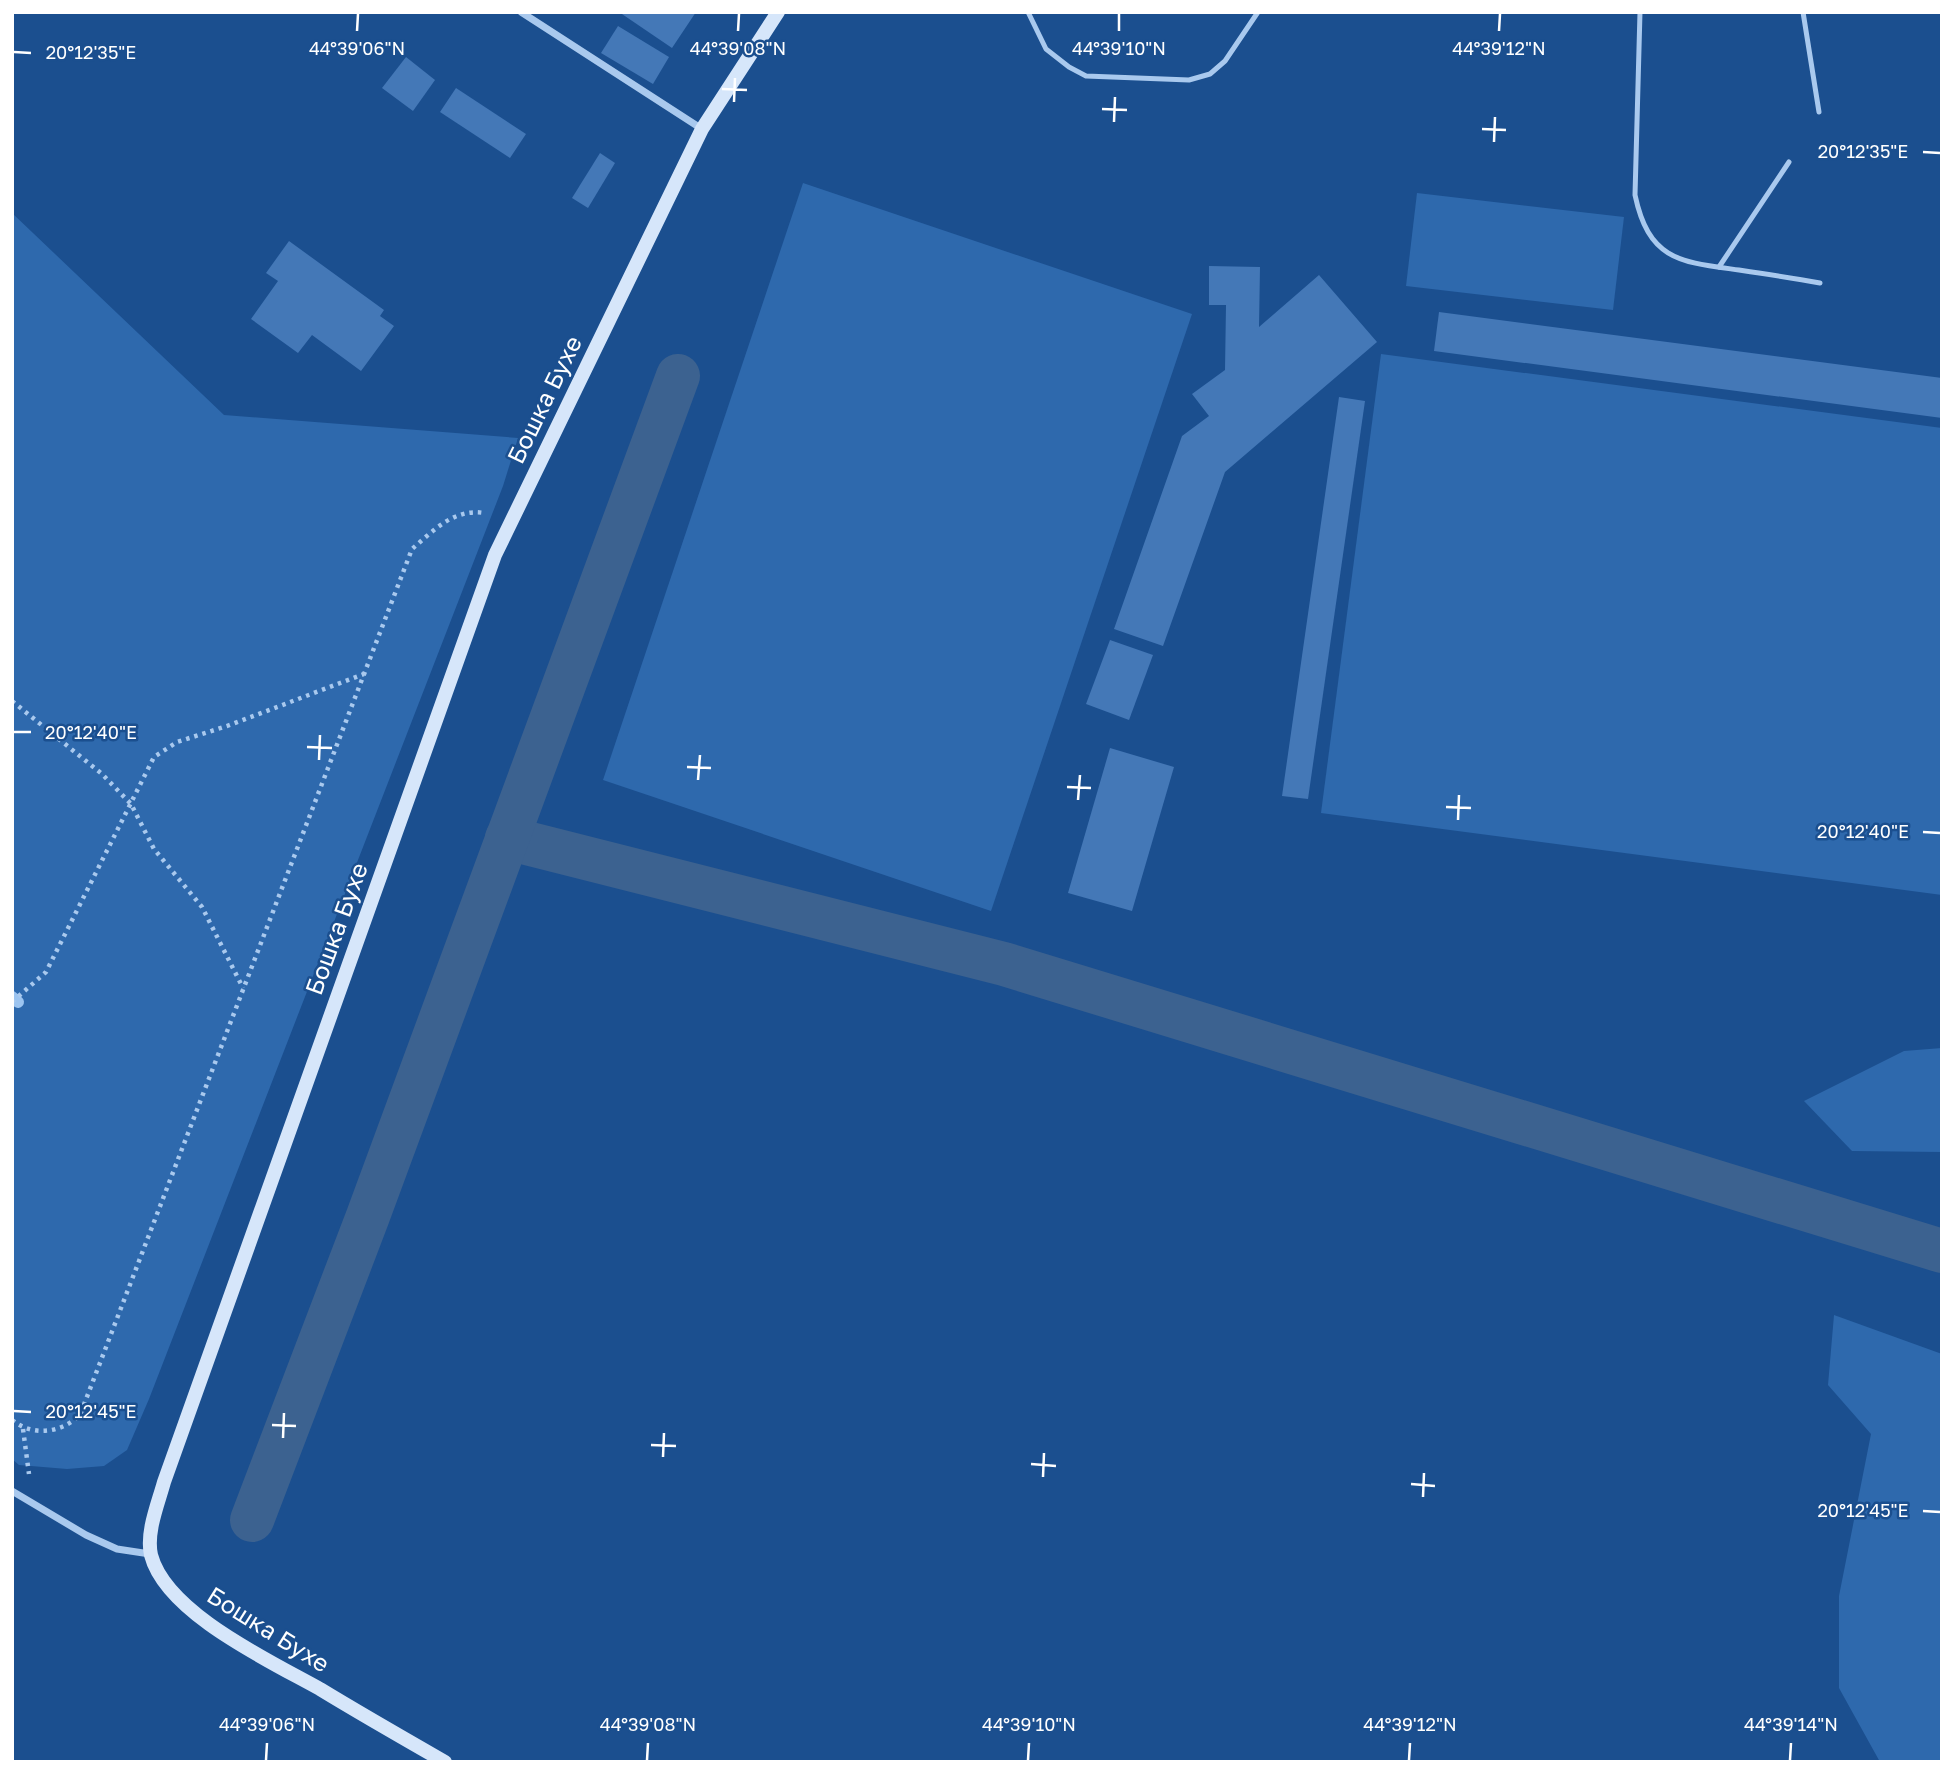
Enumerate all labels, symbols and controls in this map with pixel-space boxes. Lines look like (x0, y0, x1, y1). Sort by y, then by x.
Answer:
text: 44°39'06"N (309, 37, 405, 59)
text: 44°39'08"N (690, 37, 786, 59)
text: 44°39'10"N (1072, 37, 1166, 59)
text: 44°39'12"N (1452, 37, 1546, 59)
text: 20°12'35"E (46, 41, 136, 63)
text: 20°12'35"E (1818, 140, 1908, 162)
street label: Бошка Бухе (500, 331, 587, 468)
text: 20°12'40"E (45, 721, 137, 743)
text: 20°12'40"E (1817, 820, 1909, 842)
street label: Бошка Бухе (298, 858, 373, 999)
text: 20°12'45"E (45, 1400, 137, 1422)
text: 20°12'45"E (1817, 1499, 1909, 1521)
street label: Бошка Бухе (202, 1580, 335, 1678)
text: 44°39'06"N (219, 1713, 315, 1735)
text: 44°39'08"N (600, 1713, 696, 1735)
text: 44°39'10"N (982, 1713, 1076, 1735)
text: 44°39'12"N (1363, 1713, 1457, 1735)
text: 44°39'14"N (1744, 1713, 1838, 1735)

